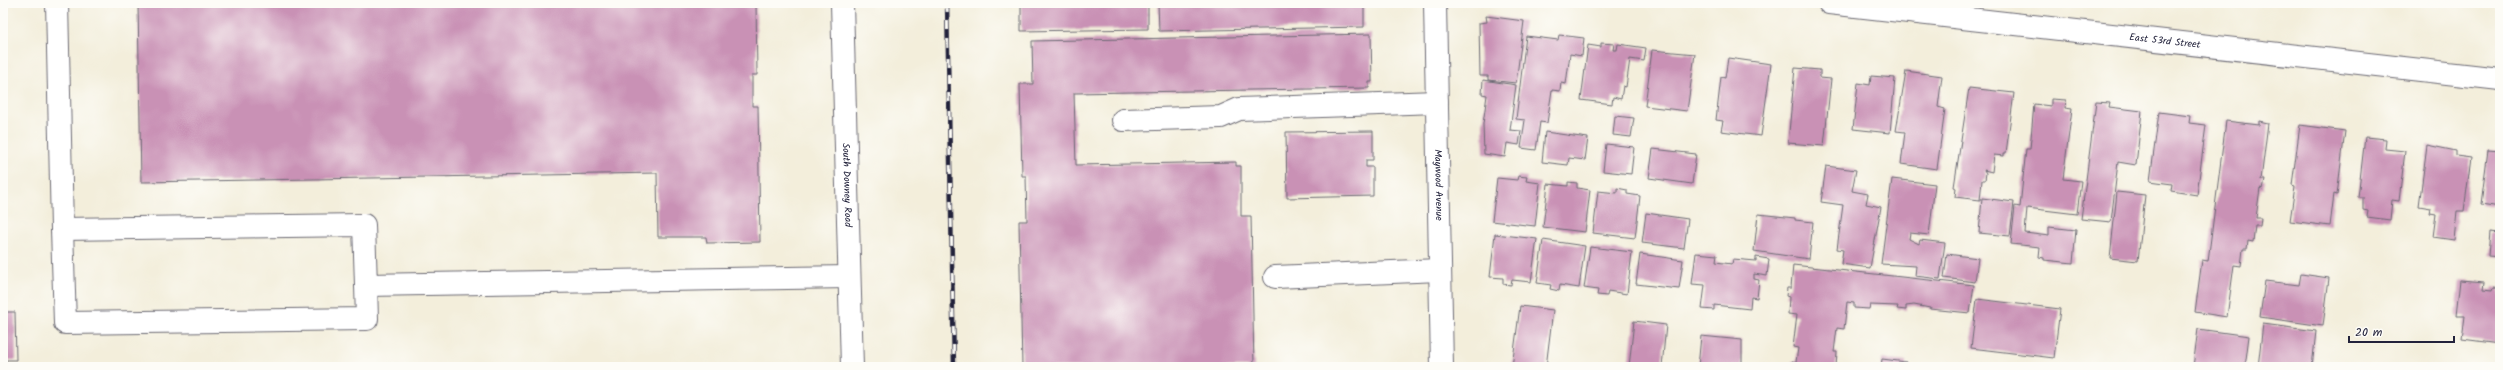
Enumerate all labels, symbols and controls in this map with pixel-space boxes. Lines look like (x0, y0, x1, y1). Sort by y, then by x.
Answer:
street label: East 53rd Street (2128, 29, 2201, 53)
street label: South Downey Road (838, 143, 856, 228)
street label: Maywood Avenue (1430, 149, 1447, 221)
scale bar (2349, 318, 2454, 344)
text: 20 m (2355, 323, 2383, 342)

